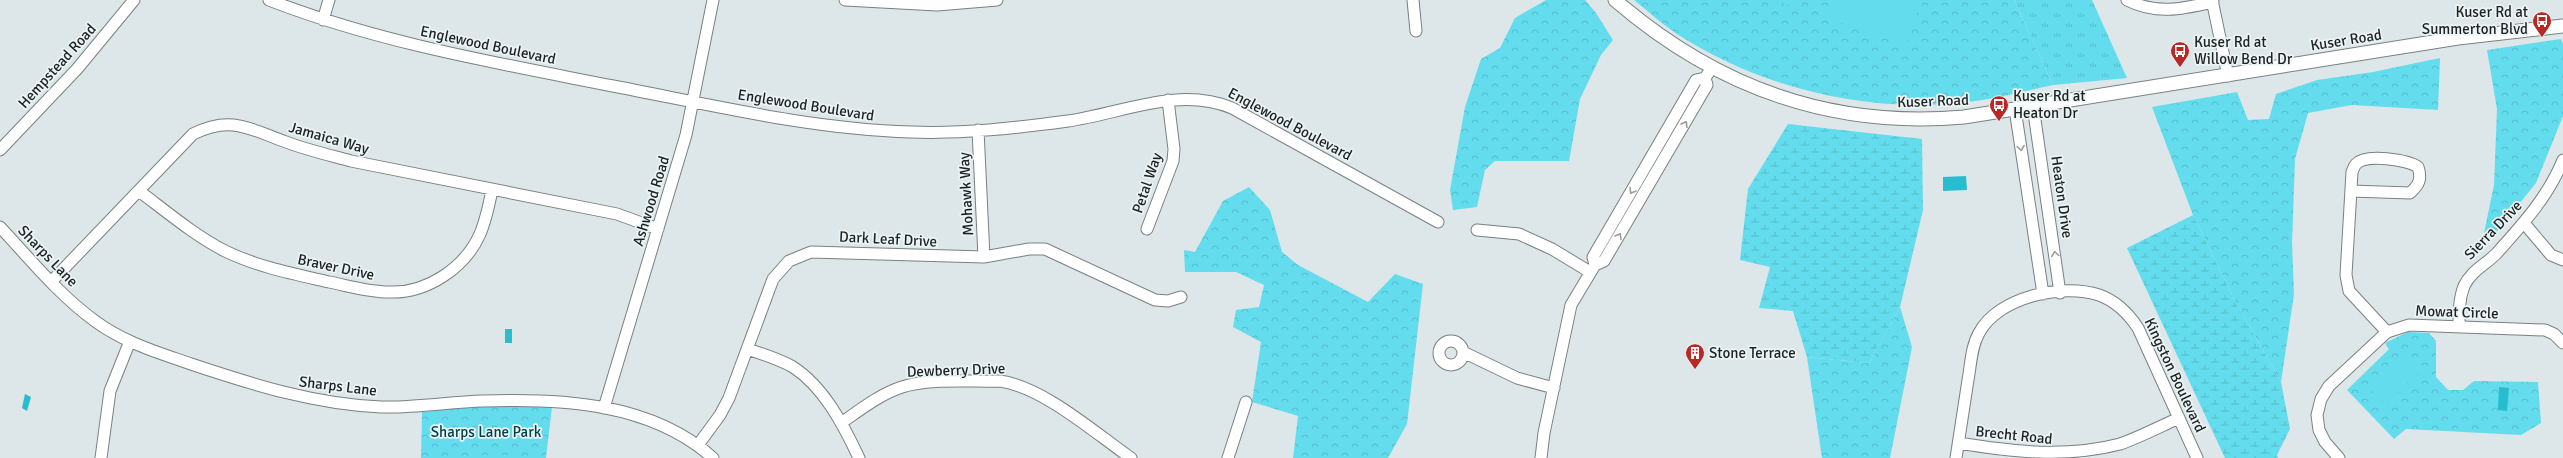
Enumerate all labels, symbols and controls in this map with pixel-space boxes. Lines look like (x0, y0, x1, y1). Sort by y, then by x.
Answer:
place label: Kuser Rd at Summerton Blvd (2422, 3, 2528, 38)
bus stop icon: Kuser Rd at Summerton Blvd (2531, 10, 2553, 38)
street label: Hempstead Road (14, 20, 100, 112)
street label: Englewood Boulevard (419, 22, 557, 68)
street label: Kuser Road (2309, 25, 2383, 55)
place label: Kuser Rd at Willow Bend Dr (2194, 33, 2293, 68)
bus stop icon: Kuser Rd at Willow Bend Dr (2169, 40, 2191, 68)
street label: Englewood Boulevard (1225, 84, 1355, 164)
street label: Englewood Boulevard (736, 85, 876, 125)
place label: Kuser Rd at Heaton Dr (2013, 87, 2086, 122)
street label: Kuser Road (1897, 91, 1969, 111)
bus stop icon: Kuser Rd at Heaton Dr (1988, 94, 2010, 122)
street label: Jamaica Way (287, 118, 371, 158)
one-way arrow (1680, 121, 1687, 128)
one-way arrow (2016, 145, 2025, 151)
street label: Petal Way (1128, 150, 1166, 216)
street label: Mohawk Way (955, 152, 977, 236)
street label: Ashwood Road (629, 154, 673, 248)
street label: Heaton Drive (2047, 155, 2077, 239)
one-way arrow (1629, 187, 1636, 194)
street label: Sierra Drive (2460, 197, 2526, 263)
street label: Sharps Lane (14, 222, 82, 290)
street label: Dark Leaf Drive (839, 227, 937, 251)
one-way arrow (1614, 233, 1622, 240)
street label: Braver Drive (296, 250, 376, 284)
one-way arrow (2051, 251, 2060, 257)
street label: Mowat Circle (2415, 302, 2499, 322)
street label: Kingston Boulevard (2141, 315, 2209, 435)
building icon: Stone Terrace (1684, 342, 1706, 370)
place label: Stone Terrace (1709, 344, 1796, 362)
street label: Dewberry Drive (906, 359, 1006, 381)
street label: Sharps Lane (298, 372, 378, 400)
street label: Brecht Road (1975, 422, 2054, 448)
park label: Sharps Lane Park (431, 423, 542, 441)

